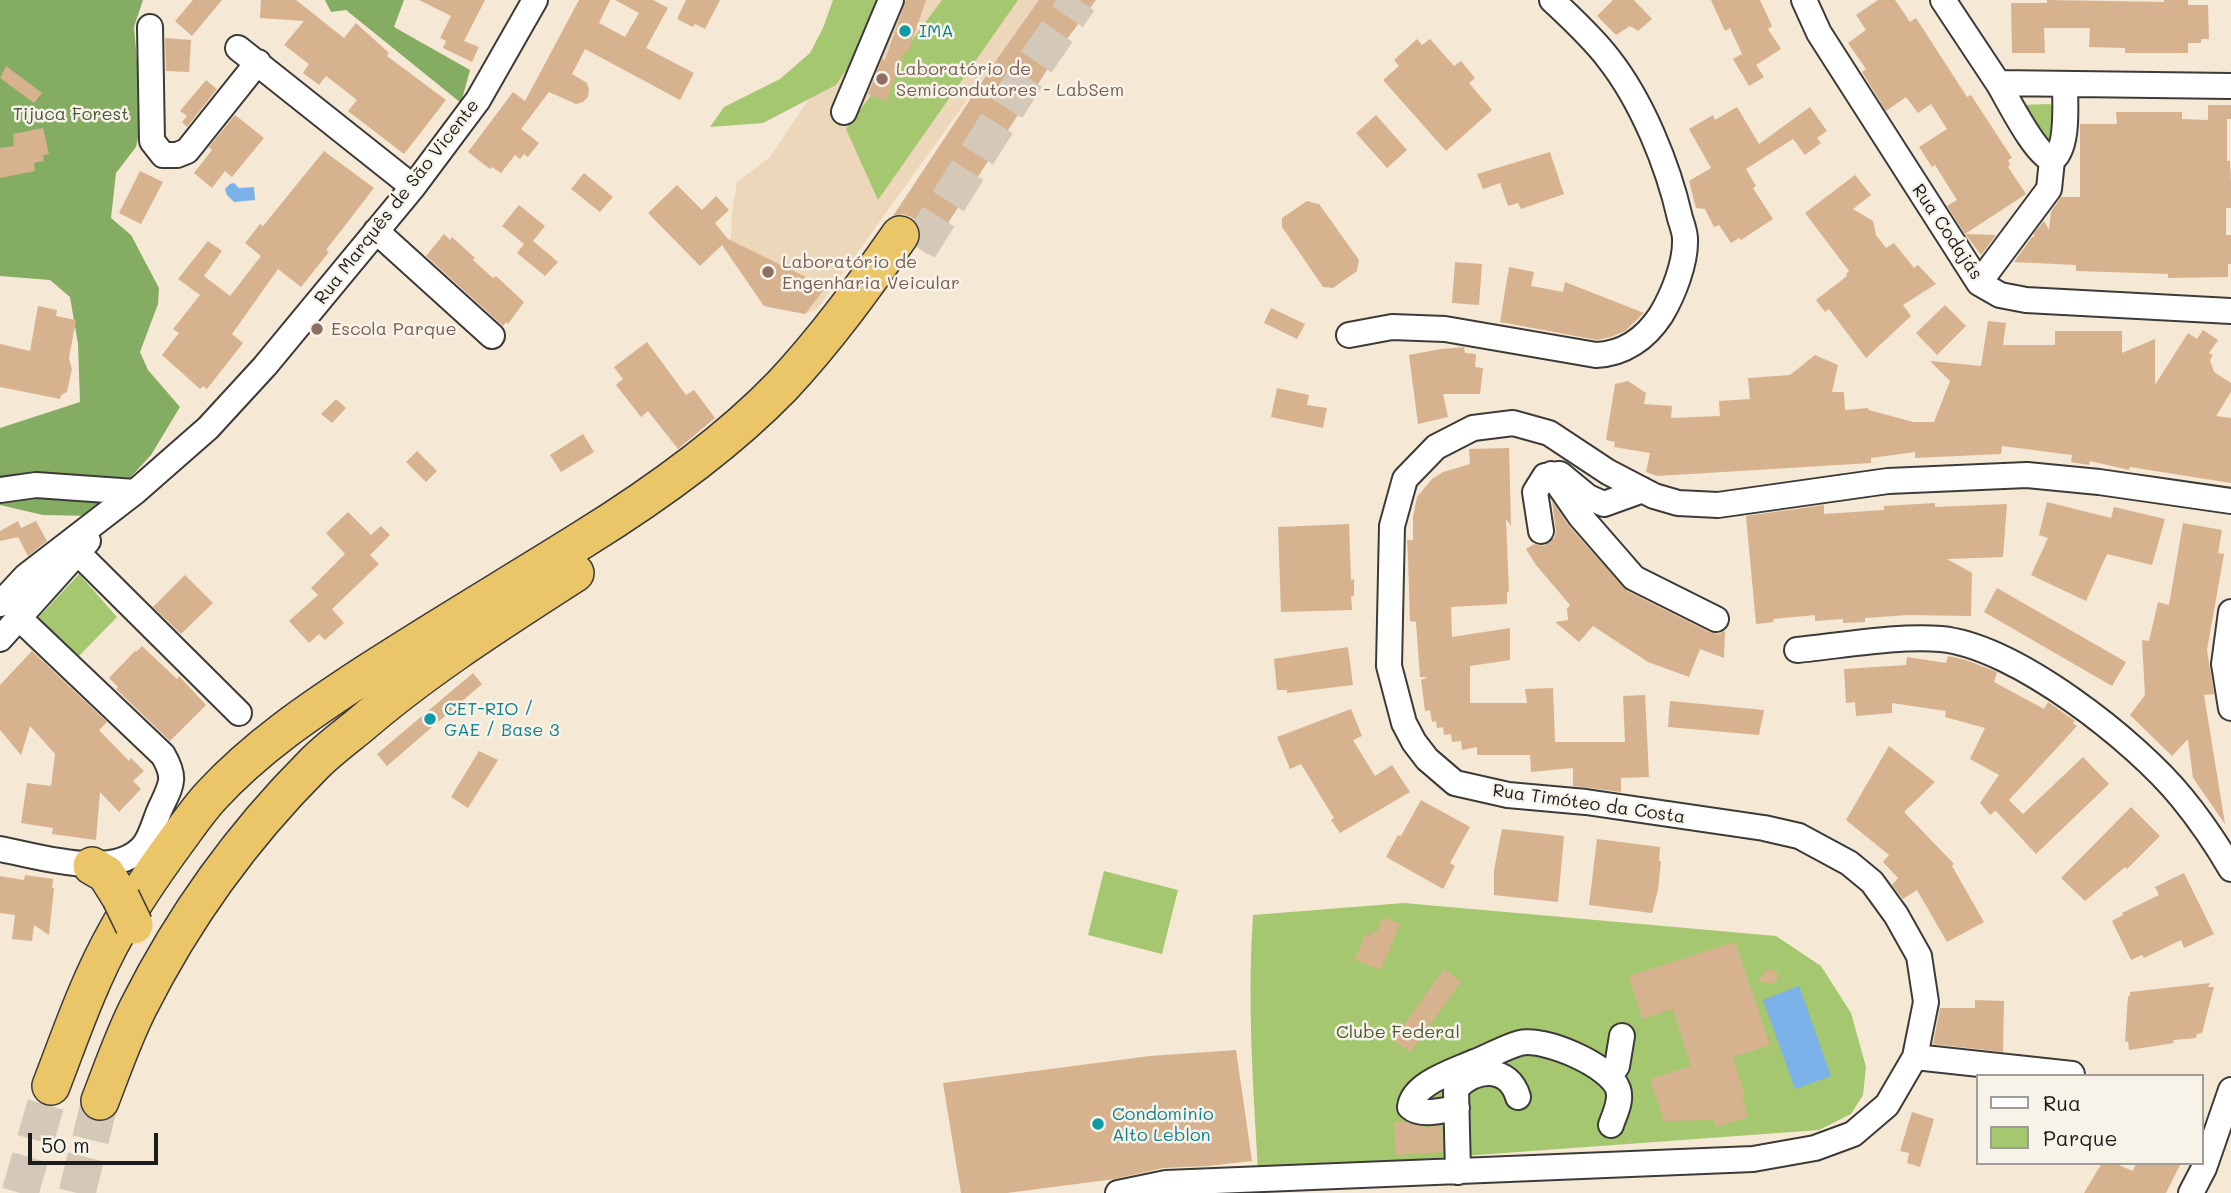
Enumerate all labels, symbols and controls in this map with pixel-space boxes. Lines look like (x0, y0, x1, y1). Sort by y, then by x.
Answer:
place label: IMA (919, 20, 954, 42)
marker: IMA (897, 23, 913, 39)
place label: Laboratório de Semicondutores - LabSem (896, 58, 1124, 100)
marker: Laboratório de Semicondutores - LabSem (874, 71, 890, 87)
street label: Rua Marquês de São Vicente (310, 95, 484, 309)
park label: Tijuca Forest (13, 103, 129, 125)
street label: Rua Codajás (1907, 180, 1987, 284)
place label: Laboratório de Engenharia Veicular (782, 251, 960, 294)
marker: Laboratório de Engenharia Veicular (760, 264, 776, 280)
place label: Escola Parque (331, 318, 457, 340)
marker: Escola Parque (309, 321, 325, 337)
place label: CET-RIO / GAE / Base 3 (444, 698, 560, 740)
marker: CET-RIO / GAE / Base 3 (422, 711, 438, 727)
street label: Rua Timóteo da Costa (1491, 780, 1687, 828)
park label: Clube Federal (1336, 1021, 1460, 1043)
legend (1976, 1074, 2203, 1165)
text: Rua (2043, 1089, 2081, 1116)
place label: Condominio Alto Leblon (1112, 1103, 1214, 1146)
marker: Condominio Alto Leblon (1090, 1116, 1106, 1132)
scale bar (32, 1120, 161, 1164)
text: Parque (2043, 1124, 2117, 1151)
text: 50 m (41, 1131, 90, 1158)

